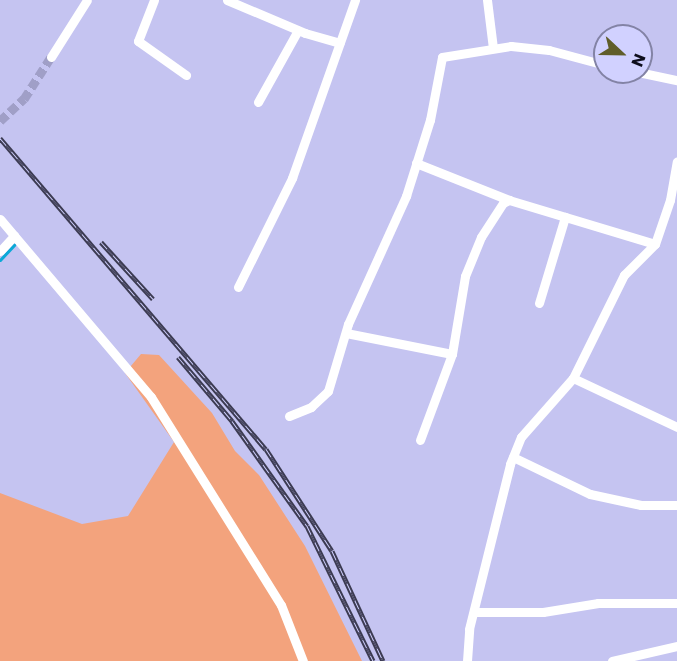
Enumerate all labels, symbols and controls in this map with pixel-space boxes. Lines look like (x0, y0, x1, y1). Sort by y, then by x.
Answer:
north arrow (593, 24, 653, 84)
text: N (625, 50, 651, 70)

